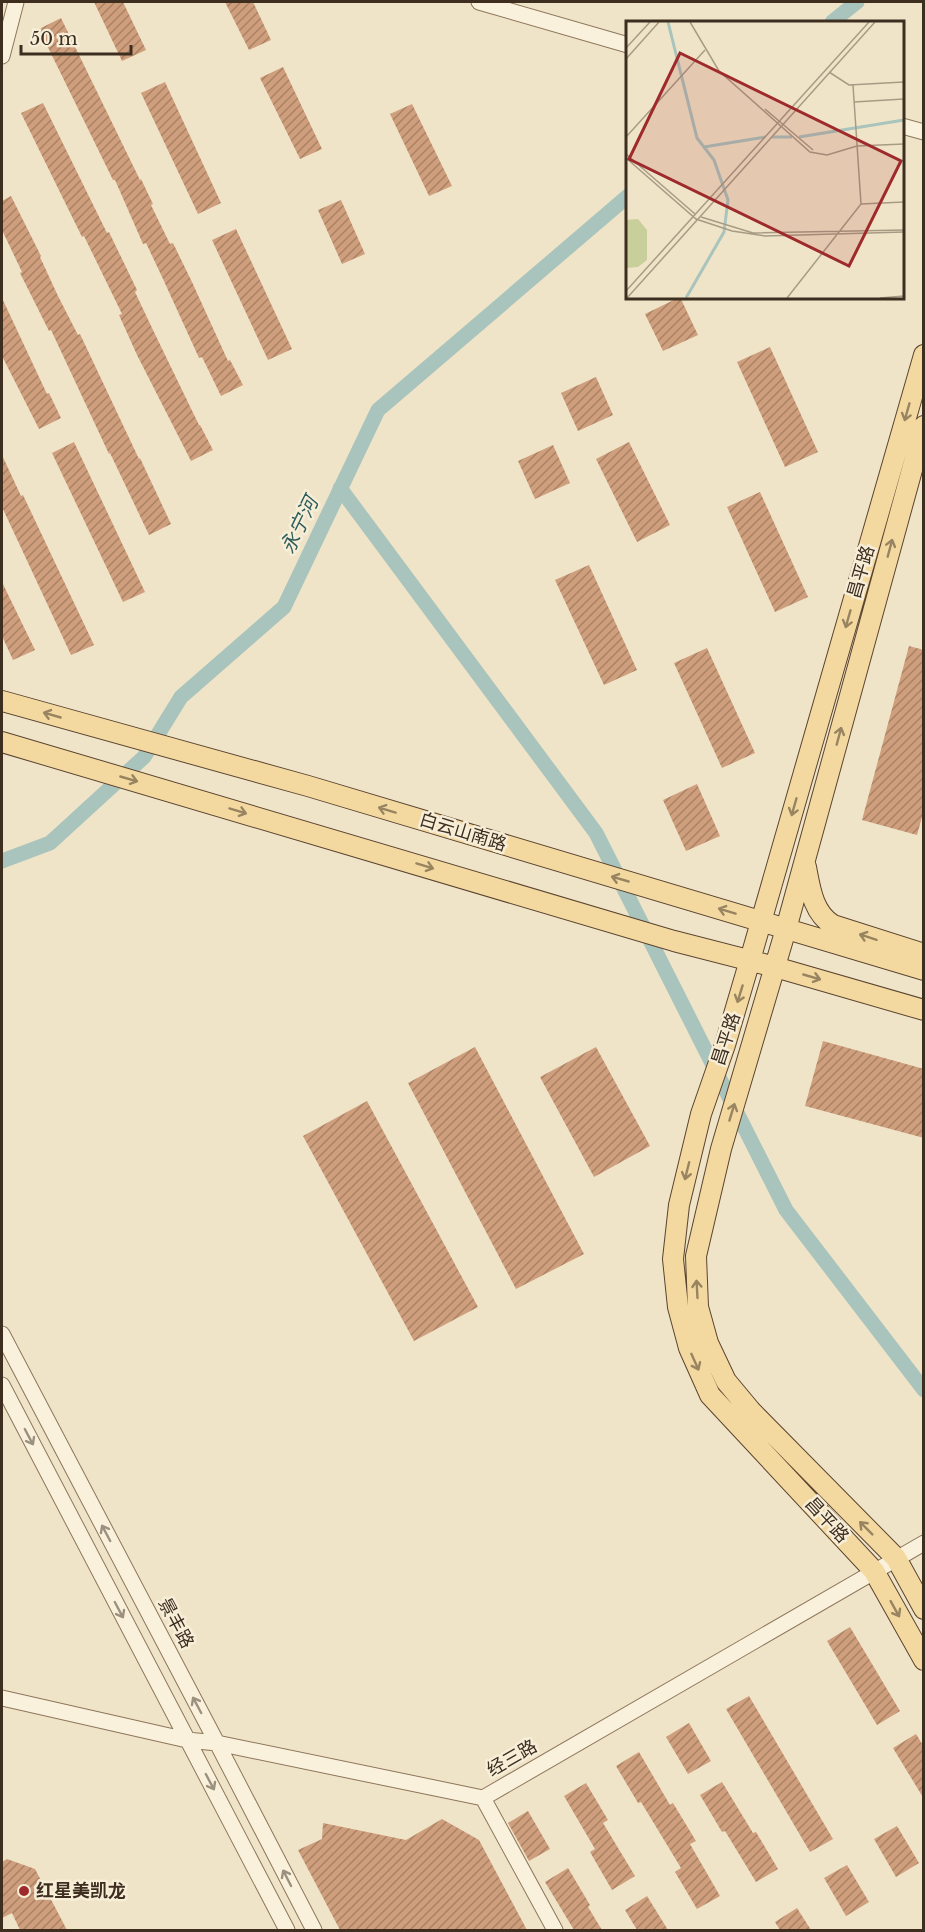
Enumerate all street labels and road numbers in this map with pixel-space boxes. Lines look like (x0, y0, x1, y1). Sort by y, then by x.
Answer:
street label: 昌平路 (843, 543, 879, 601)
street label: 白云山南路 (417, 808, 509, 856)
street label: 昌平路 (707, 1010, 745, 1068)
street label: 昌平路 (801, 1493, 853, 1547)
street label: 景丰路 (154, 1594, 198, 1652)
street label: 经三路 (483, 1735, 541, 1781)

